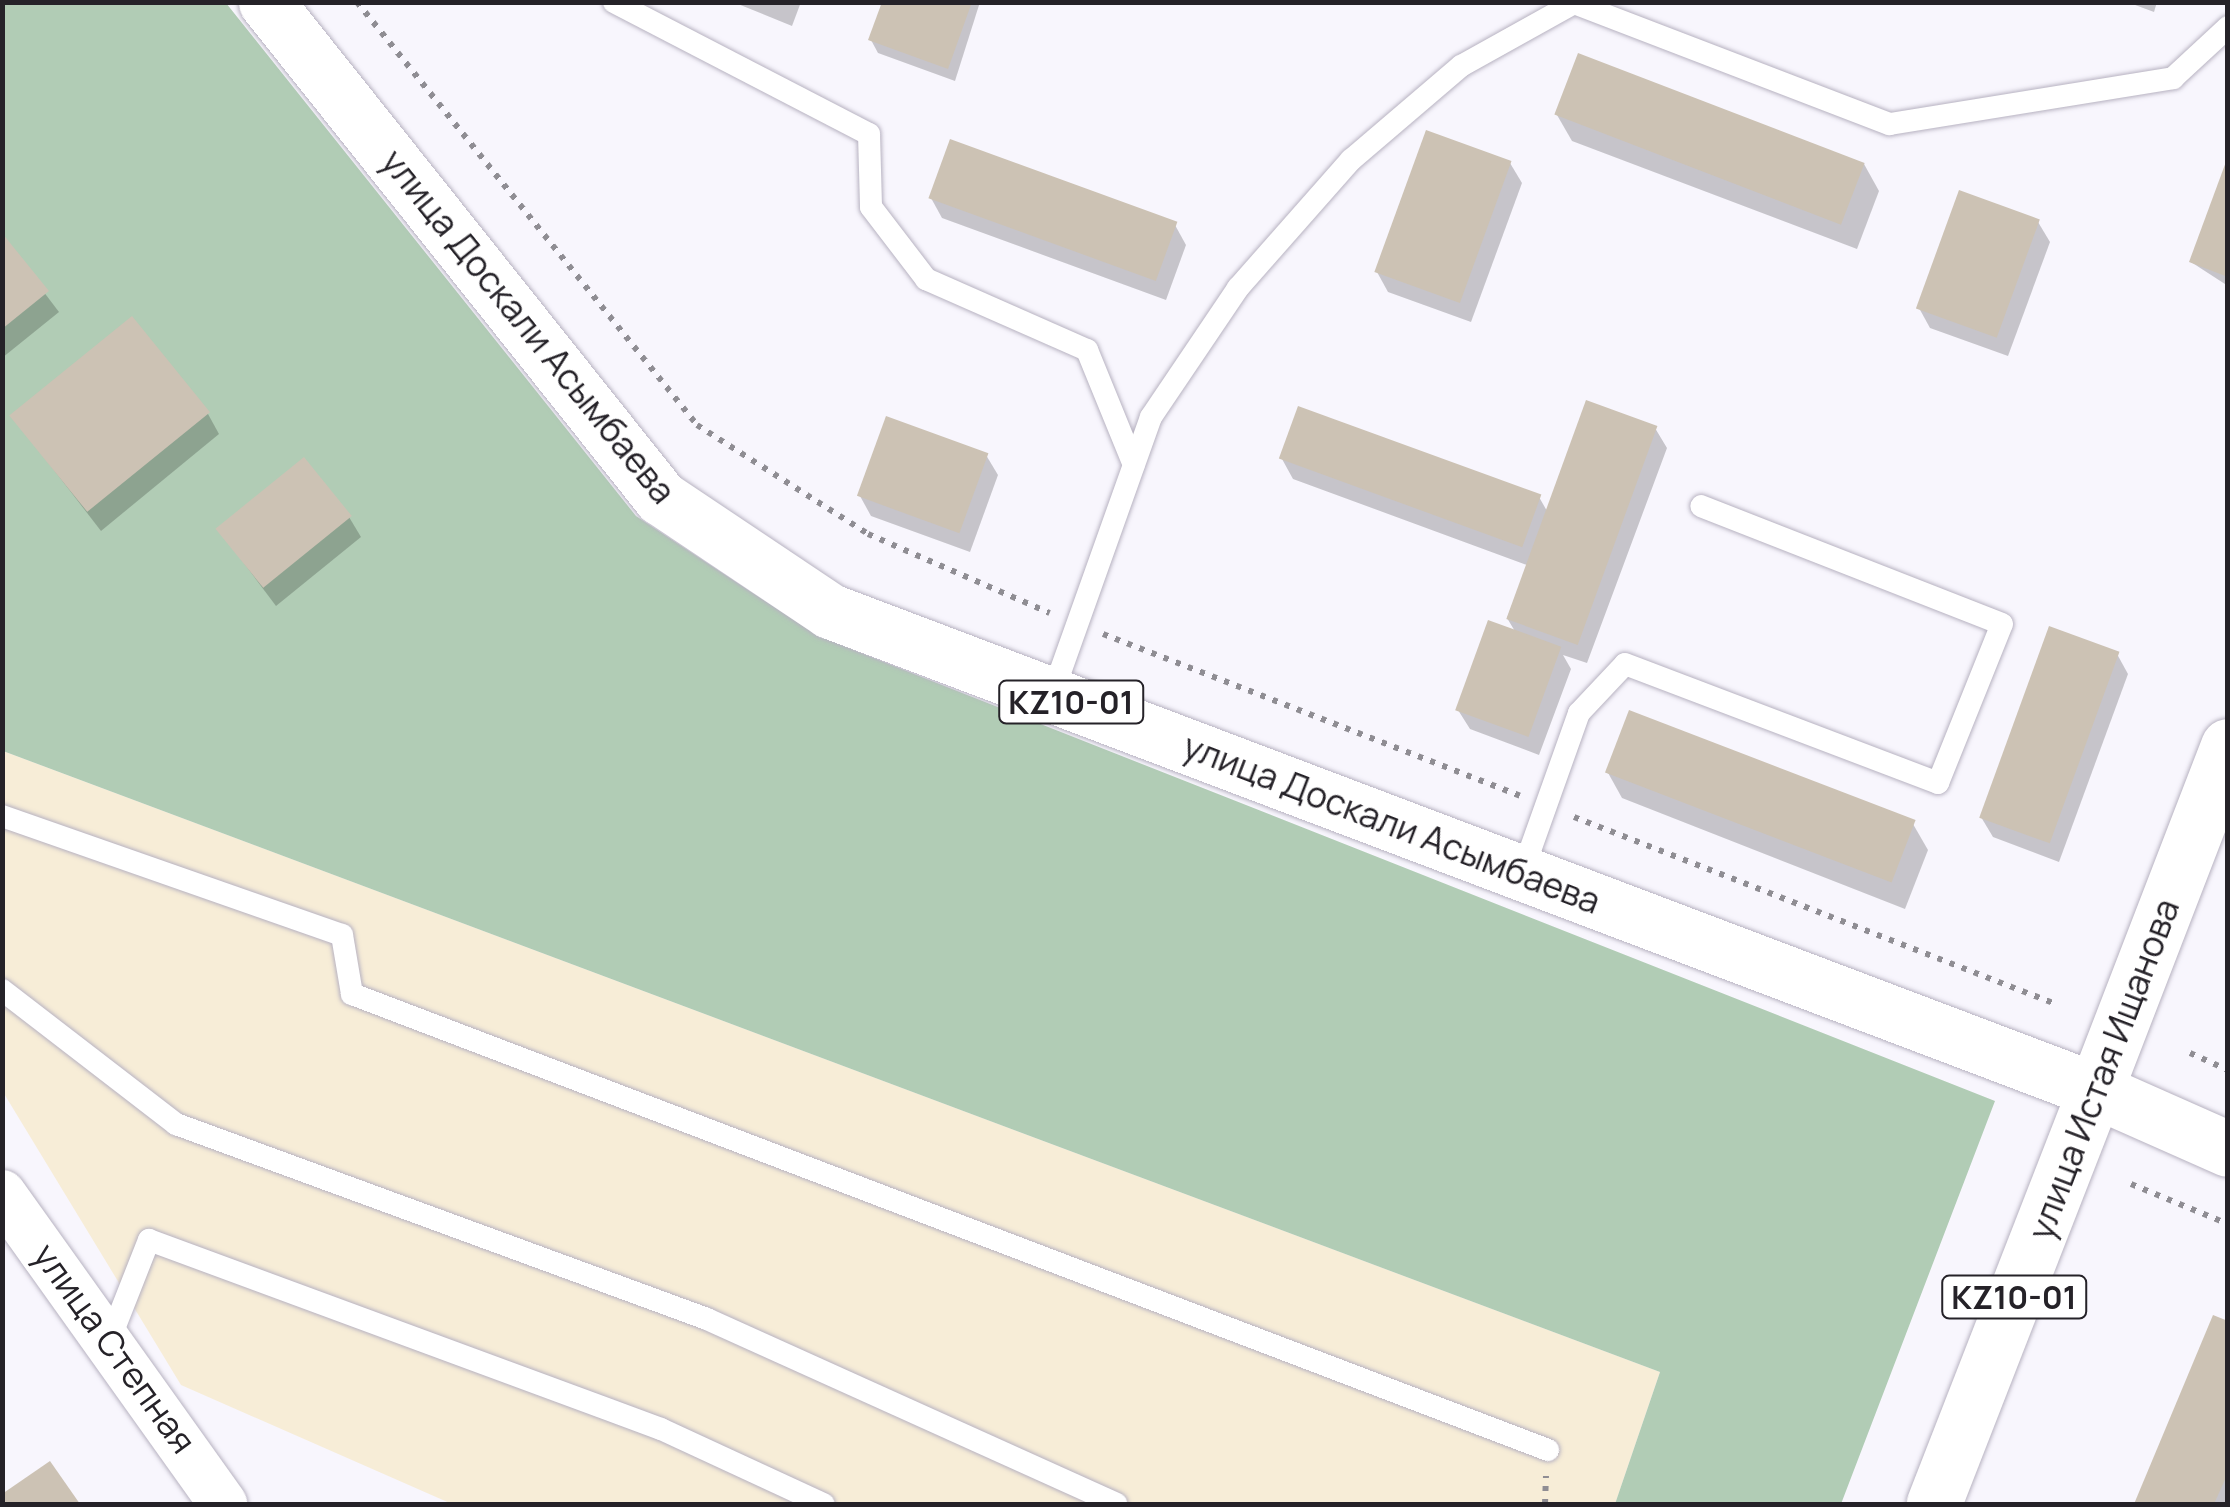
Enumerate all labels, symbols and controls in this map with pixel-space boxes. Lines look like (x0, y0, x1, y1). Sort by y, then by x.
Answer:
street label: улица Доскали Асымбаева (373, 141, 685, 511)
road number: KZ10-01 (996, 675, 1146, 729)
street label: улица Доскали Асымбаева (1178, 724, 1606, 922)
street label: улица Истая Ищанова (2019, 893, 2187, 1245)
street label: улица Степная (25, 1235, 205, 1461)
road number: KZ10-01 (1939, 1270, 2089, 1324)

